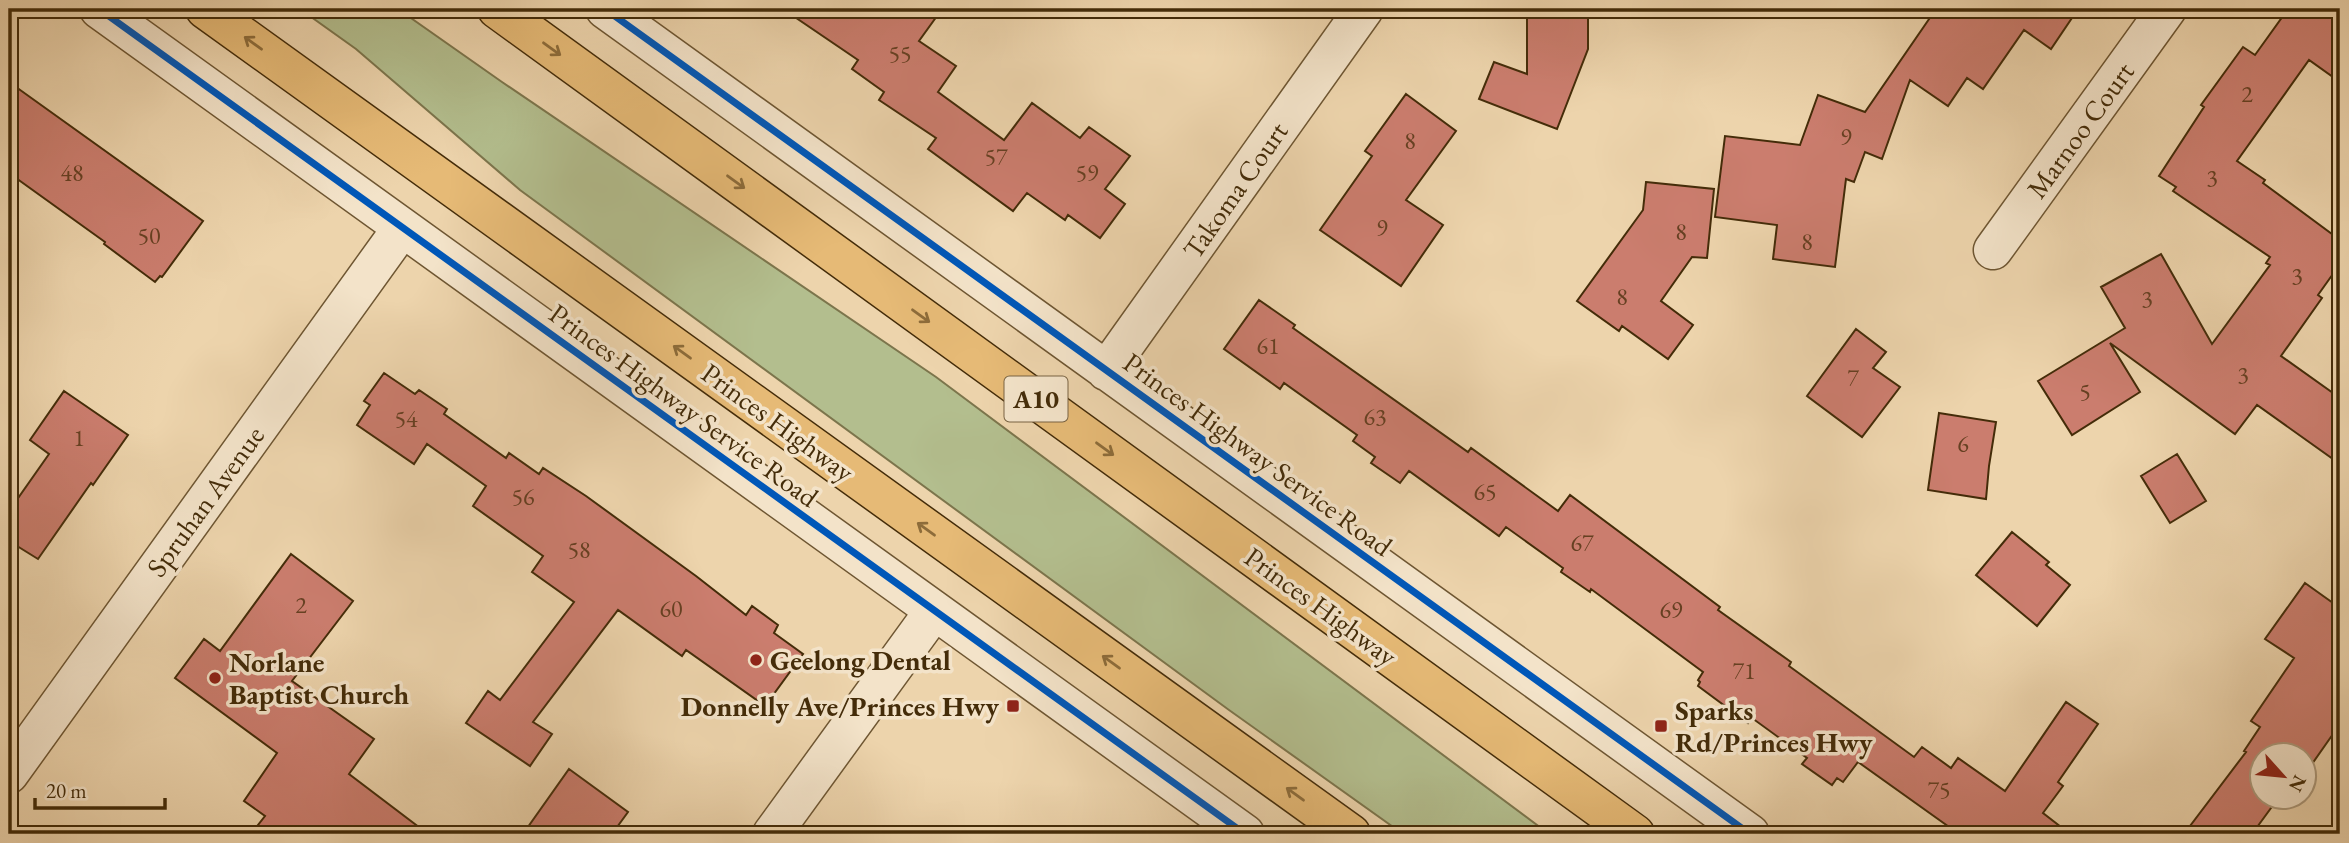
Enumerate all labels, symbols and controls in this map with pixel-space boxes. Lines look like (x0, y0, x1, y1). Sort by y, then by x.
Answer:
one-way arrow (244, 36, 263, 50)
house number: 55 (888, 38, 912, 69)
one-way arrow (542, 42, 561, 56)
street label: Marnoo Court (2018, 55, 2142, 205)
house number: 2 (2241, 78, 2253, 109)
street label: Takoma Court (1175, 114, 1296, 266)
house number: 9 (1840, 121, 1852, 152)
house number: 8 (1404, 125, 1416, 156)
house number: 57 (984, 141, 1008, 172)
house number: 48 (60, 157, 84, 188)
house number: 59 (1075, 157, 1099, 188)
house number: 3 (2206, 162, 2218, 193)
one-way arrow (726, 175, 745, 190)
house number: 9 (1376, 212, 1388, 243)
house number: 8 (1675, 216, 1687, 247)
house number: 50 (137, 220, 161, 251)
house number: 8 (1801, 226, 1813, 257)
house number: 3 (2291, 260, 2303, 291)
house number: 8 (1616, 281, 1628, 312)
house number: 3 (2141, 283, 2153, 314)
street label: Princes Highway Service Road (543, 296, 825, 514)
one-way arrow (911, 309, 930, 323)
house number: 61 (1256, 330, 1280, 361)
street label: Princes Highway Service Road (1116, 344, 1400, 564)
one-way arrow (673, 345, 692, 360)
street label: Princes Highway (695, 355, 861, 489)
house number: 3 (2237, 359, 2249, 390)
house number: 7 (1847, 362, 1859, 393)
road number: A10 (1004, 376, 1068, 422)
house number: 5 (2079, 376, 2091, 407)
house number: 63 (1363, 401, 1387, 432)
house number: 54 (394, 403, 418, 434)
street label: Spruhan Avenue (138, 418, 272, 584)
house number: 1 (73, 422, 85, 453)
house number: 6 (1957, 428, 1969, 459)
one-way arrow (1095, 442, 1114, 457)
house number: 65 (1473, 476, 1497, 507)
house number: 56 (511, 481, 535, 512)
one-way arrow (917, 521, 936, 536)
house number: 67 (1570, 527, 1594, 558)
house number: 58 (567, 534, 591, 565)
street label: Princes Highway (1238, 538, 1405, 674)
house number: 2 (295, 589, 307, 620)
house number: 60 (659, 593, 683, 624)
house number: 69 (1659, 594, 1683, 625)
place label: Geelong Dental (770, 642, 951, 678)
place label: Norlane Baptist Church (229, 644, 409, 712)
marker: Geelong Dental (748, 652, 764, 668)
one-way arrow (1102, 654, 1121, 669)
house number: 71 (1732, 655, 1756, 686)
marker: Norlane Baptist Church (207, 670, 223, 686)
place label: Donnelly Ave/Princes Hwy (681, 688, 1000, 724)
place label: Sparks Rd/Princes Hwy (1675, 692, 1873, 760)
marker: Donnelly Ave/Princes Hwy (1005, 698, 1021, 714)
marker: Sparks Rd/Princes Hwy (1653, 718, 1669, 734)
north arrow (2248, 742, 2318, 812)
scale bar (35, 766, 164, 810)
text: N (2283, 771, 2312, 797)
house number: 75 (1927, 774, 1951, 805)
text: 20 m (46, 777, 87, 804)
one-way arrow (1287, 787, 1305, 802)

